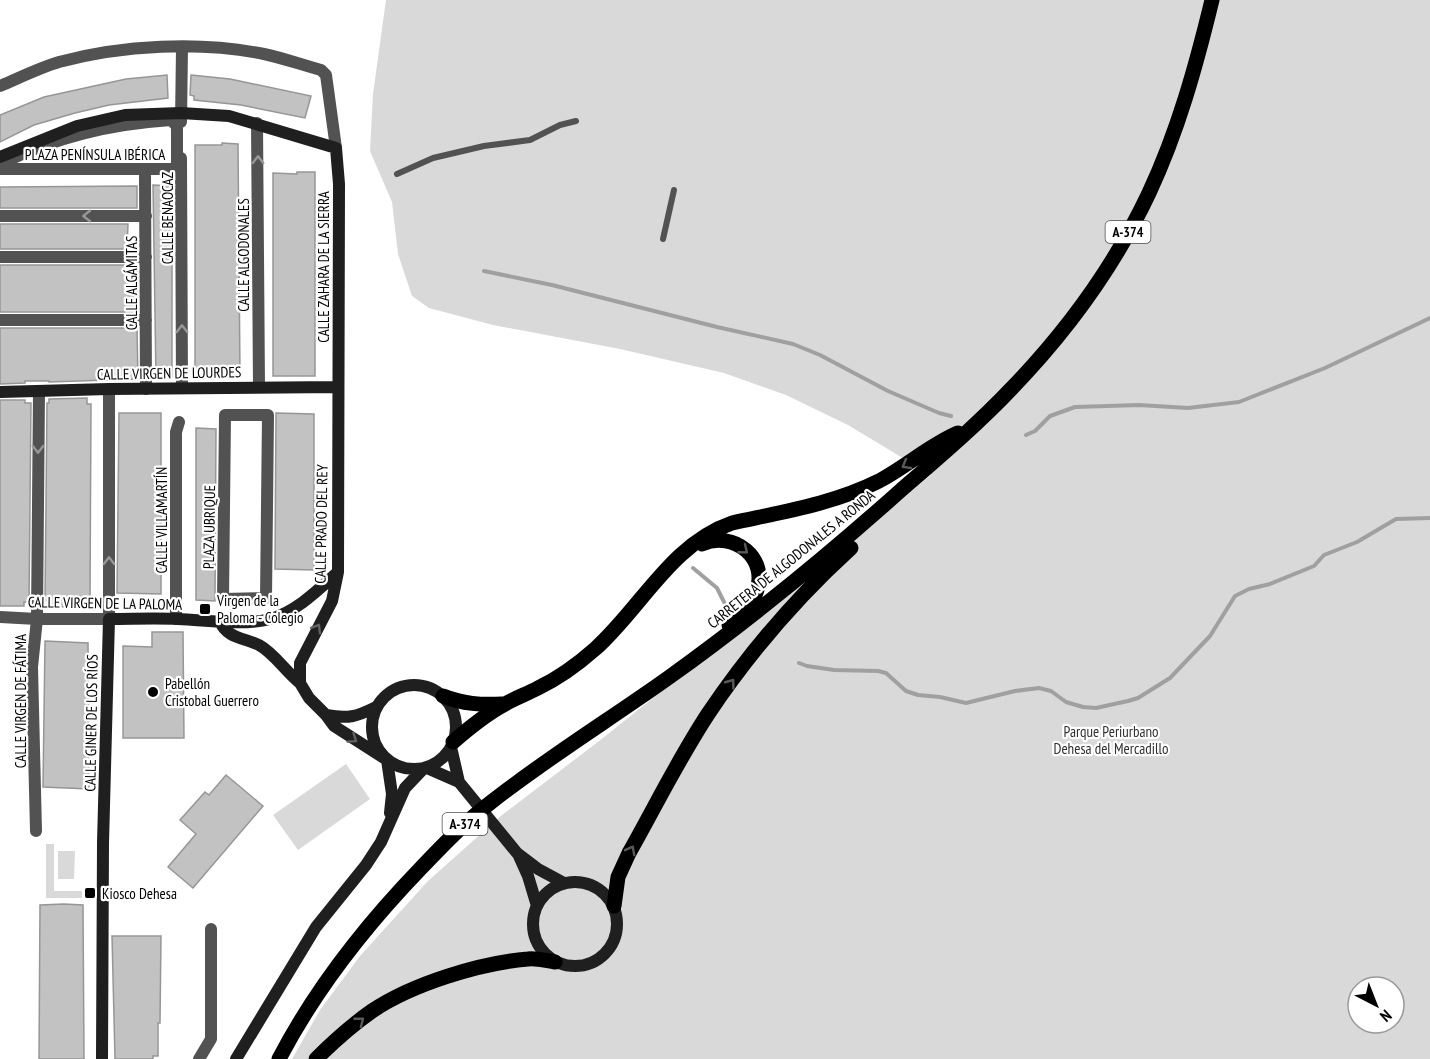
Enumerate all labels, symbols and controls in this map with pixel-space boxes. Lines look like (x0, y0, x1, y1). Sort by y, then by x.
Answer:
street label: PLAZA PENÍNSULA IBÉRICA (25, 145, 166, 164)
one-way arrow (251, 156, 264, 165)
street label: CALLE BENAOCAZ (158, 171, 177, 264)
street label: CALLE ZAHARA DE LA SIERRA (314, 190, 333, 343)
street label: CALLE ALGODONALES (234, 198, 253, 312)
one-way arrow (83, 210, 92, 222)
road number: A-374 (1106, 221, 1150, 243)
street label: CALLE ALGÁMITAS (122, 236, 141, 330)
one-way arrow (176, 325, 188, 334)
street label: CALLE VIRGEN DE LOURDES (97, 362, 241, 384)
one-way arrow (32, 445, 44, 454)
one-way arrow (902, 458, 912, 469)
street label: CALLE PRADO DEL REY (310, 464, 332, 584)
street label: CALLE VILLAMARTÍN (152, 467, 171, 573)
street label: PLAZA UBRIQUE (199, 485, 219, 569)
street label: CARRETERA DE ALGODONALES A RONDA (703, 485, 879, 632)
one-way arrow (737, 542, 748, 553)
one-way arrow (103, 556, 115, 565)
place label: Virgen de la Paloma - Colegio (216, 591, 303, 627)
street label: CALLE VIRGEN DE LA PALOMA (28, 592, 183, 614)
marker: Virgen de la Paloma - Colegio (198, 602, 212, 616)
one-way arrow (310, 624, 322, 634)
street label: CALLE VIRGEN DE FÁTIMA (11, 633, 30, 768)
street label: CALLE GINER DE LOS RÍOS (80, 654, 102, 792)
place label: Pabellón Cristobal Guerrero (165, 674, 259, 710)
one-way arrow (724, 679, 735, 690)
marker: Pabellón Cristobal Guerrero (146, 685, 160, 699)
park label: Parque Periurbano Dehesa del Mercadillo (1054, 722, 1168, 758)
one-way arrow (346, 732, 357, 743)
road number: A-374 (442, 813, 488, 835)
one-way arrow (624, 846, 635, 857)
place label: Kiosco Dehesa (102, 884, 177, 903)
marker: Kiosco Dehesa (83, 886, 97, 900)
north arrow (1346, 975, 1406, 1035)
text: N (1376, 1006, 1396, 1026)
one-way arrow (353, 1017, 364, 1028)

